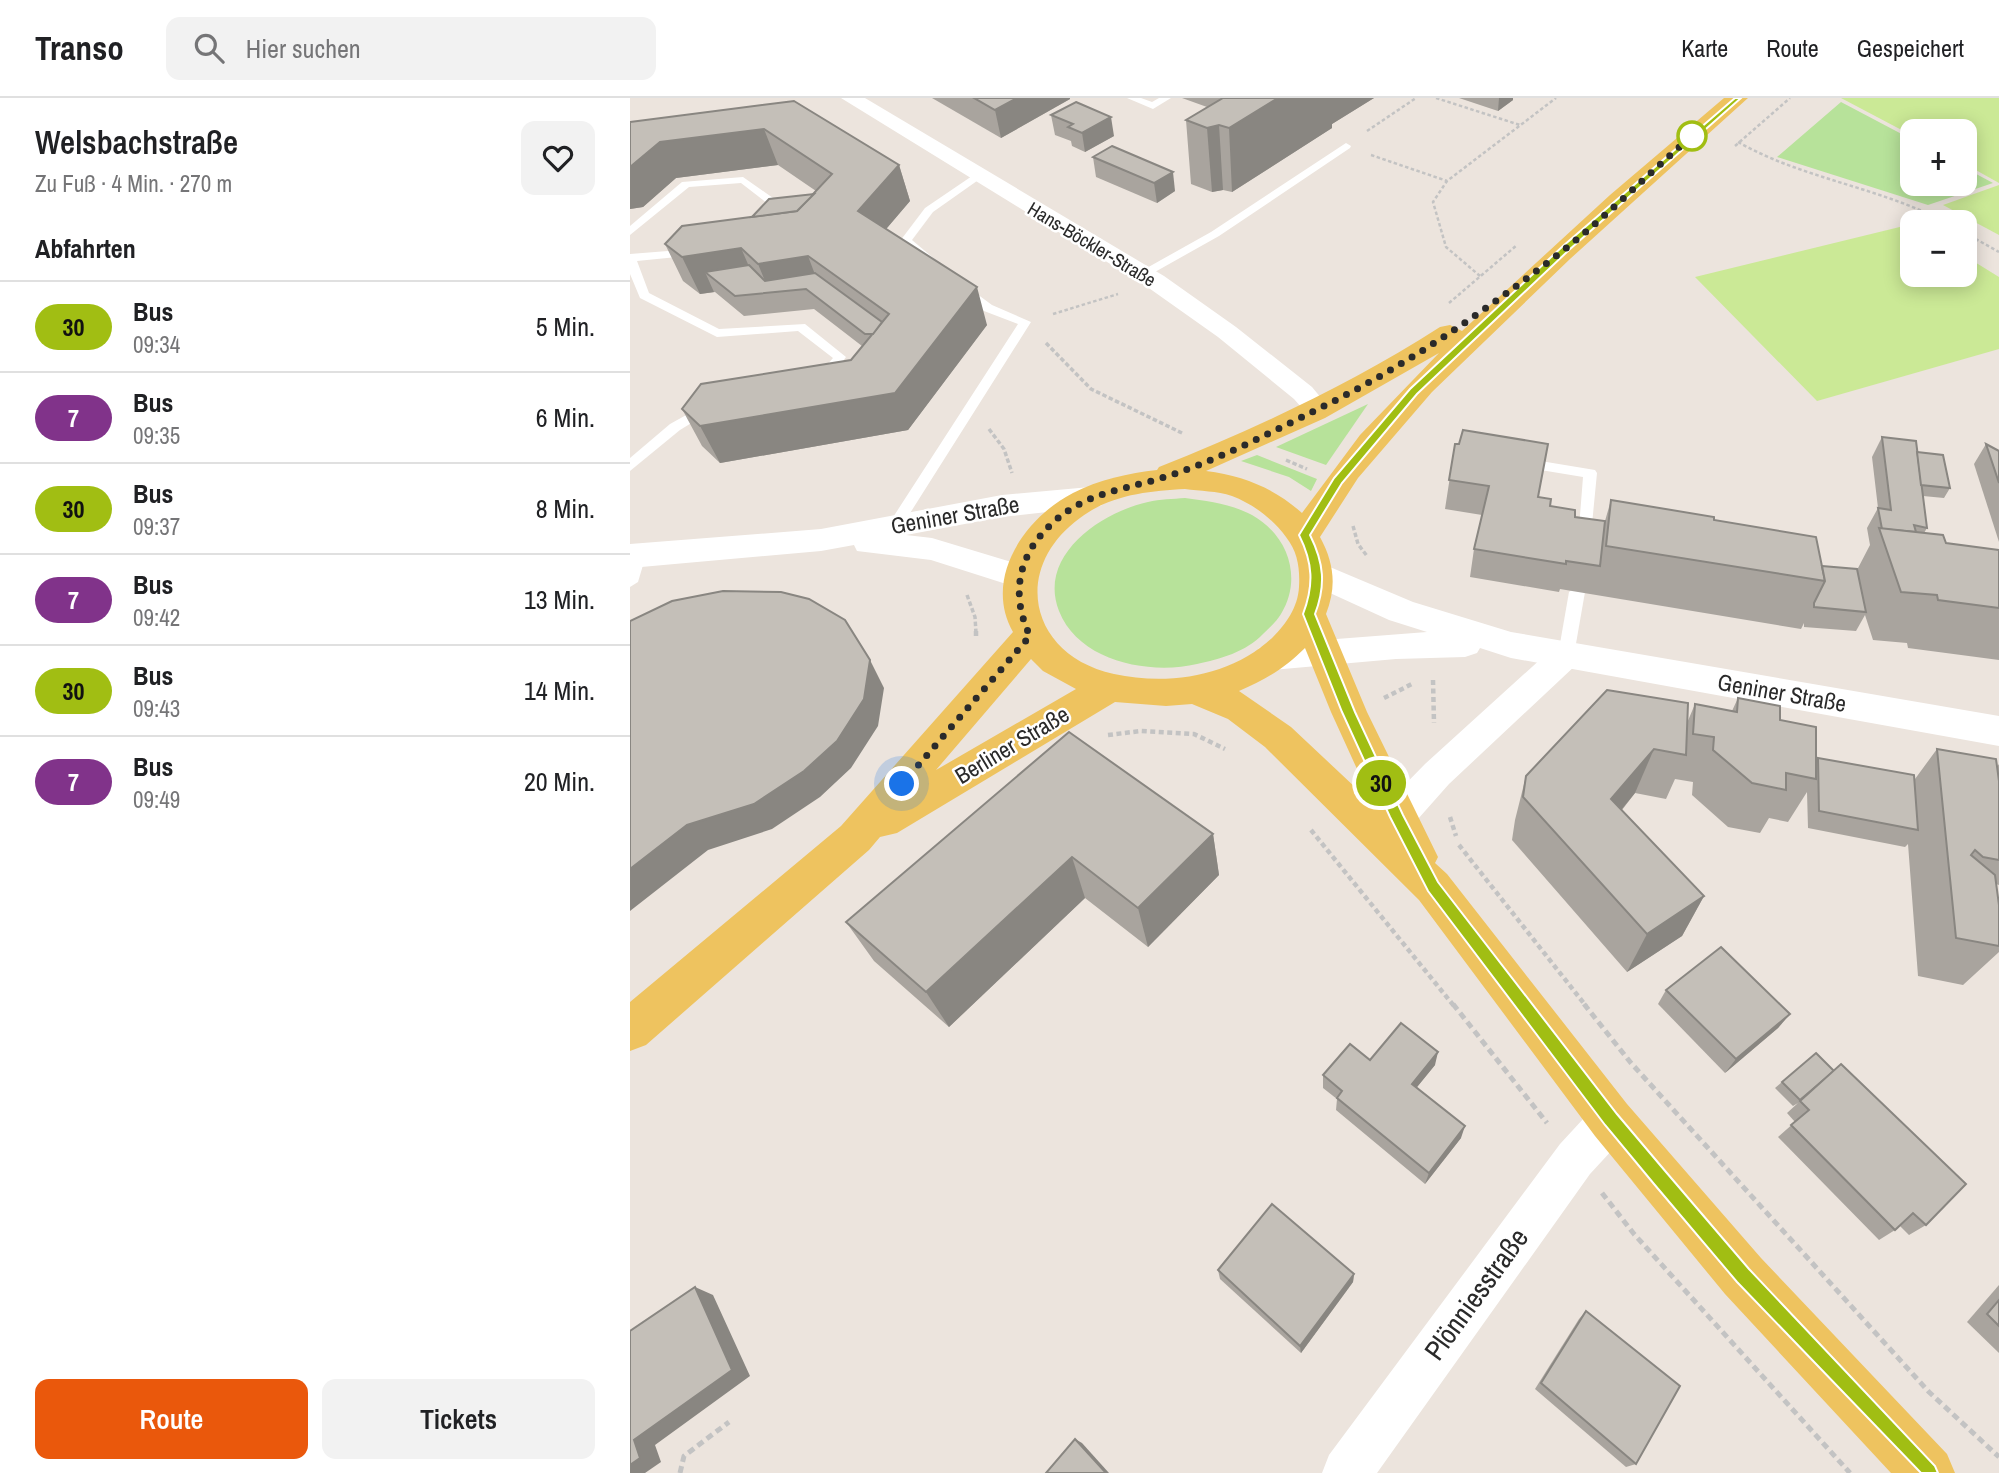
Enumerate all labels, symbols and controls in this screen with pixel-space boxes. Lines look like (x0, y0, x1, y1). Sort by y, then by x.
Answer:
search box (166, 17, 656, 80)
text: Transo (35, 26, 124, 70)
icon: search (190, 29, 228, 67)
text: Hier suchen (246, 31, 361, 66)
text: Karte (1681, 32, 1728, 64)
text: Route (1766, 32, 1819, 64)
text: Gespeichert (1857, 32, 1964, 64)
map controls (1900, 119, 1977, 287)
button: + (1900, 119, 1977, 196)
text: Welsbachstraße (35, 120, 238, 164)
button: heart (521, 121, 595, 195)
unlabelled marker (1677, 121, 1707, 151)
text: Zu Fuß · 4 Min. · 270 m (35, 168, 232, 199)
street label: Hans-Böckler-Straße (1023, 195, 1161, 293)
button: − (1900, 210, 1977, 287)
text: Abfahrten (35, 231, 136, 266)
text: Bus (133, 294, 173, 329)
text: 5 Min. (536, 309, 595, 344)
text: 30 (63, 311, 84, 343)
text: 09:34 (133, 329, 180, 360)
text: Bus (133, 385, 173, 420)
text: 6 Min. (536, 400, 595, 435)
text: 7 (68, 402, 79, 434)
text: 09:35 (133, 420, 180, 451)
text: Bus (133, 476, 173, 511)
street label: Geniner Straße (888, 488, 1022, 541)
text: 8 Min. (536, 491, 595, 526)
text: 30 (63, 493, 84, 525)
text: 09:37 (133, 511, 180, 542)
text: Bus (133, 567, 173, 602)
text: 13 Min. (524, 582, 595, 617)
text: 7 (68, 584, 79, 616)
text: 09:42 (133, 602, 180, 633)
text: Bus (133, 658, 173, 693)
street label: Geniner Straße (1715, 666, 1849, 719)
text: 14 Min. (524, 673, 595, 708)
text: 30 (63, 675, 84, 707)
text: 09:43 (133, 693, 180, 724)
street label: Berliner Straße (949, 698, 1075, 791)
text: Bus (133, 749, 173, 784)
line badge: 30 (1350, 760, 1412, 806)
text: 20 Min. (524, 764, 595, 799)
text: 7 (68, 766, 79, 798)
your location (884, 766, 919, 801)
text: 30 (1370, 767, 1392, 799)
text: 09:49 (133, 784, 180, 815)
street label: Plönniesstraße (1415, 1220, 1537, 1368)
button: Route (35, 1379, 308, 1459)
button: Tickets (322, 1379, 595, 1459)

